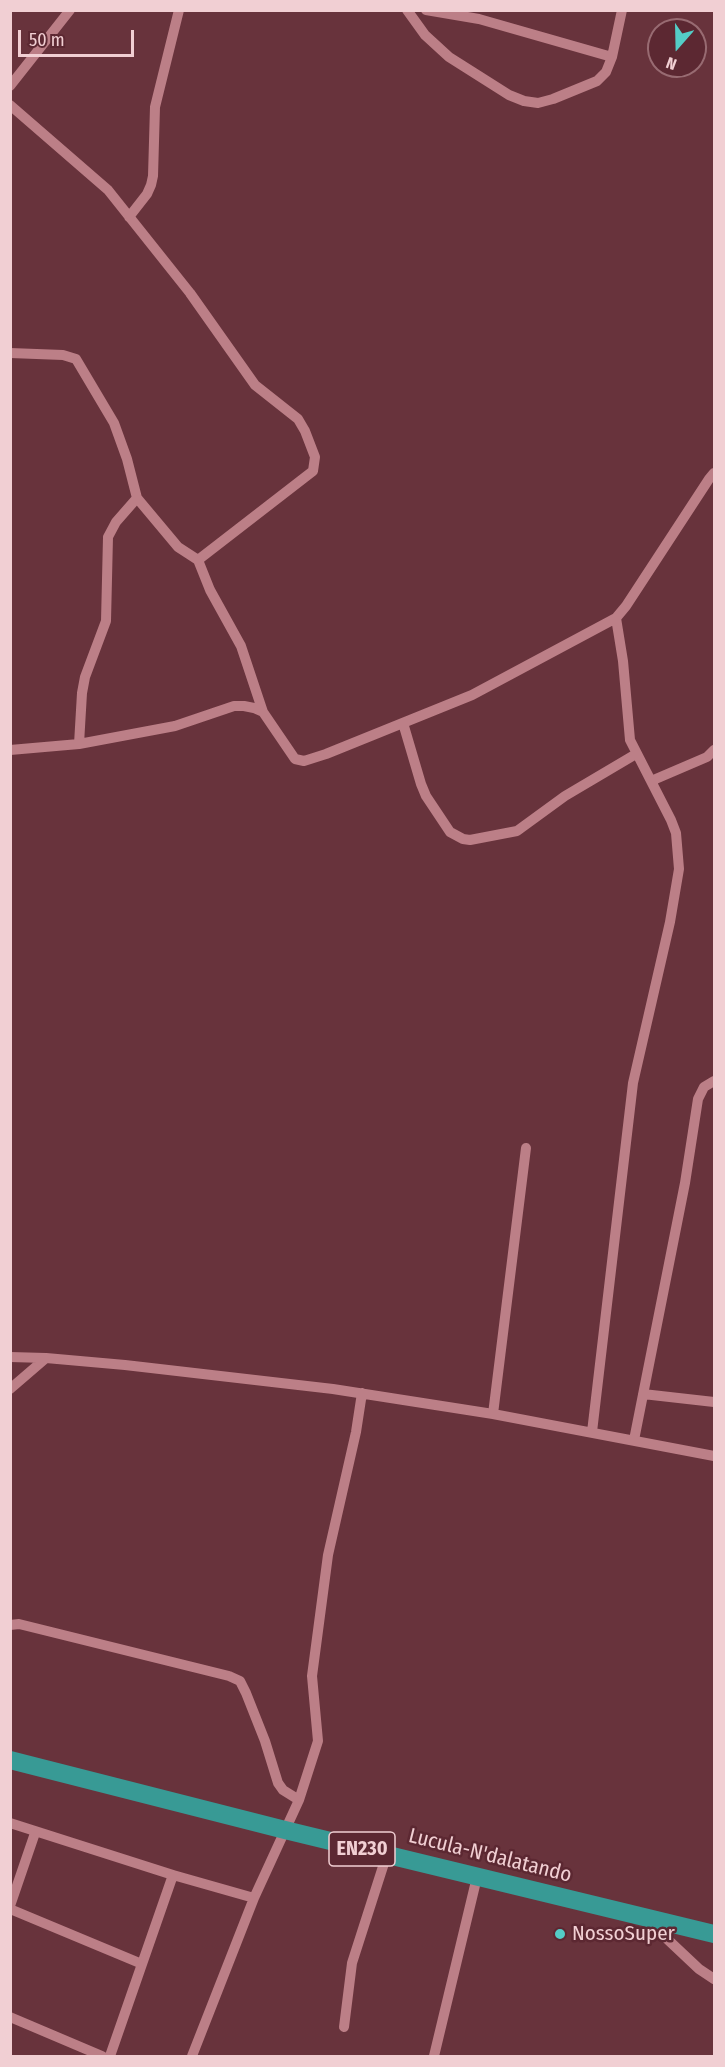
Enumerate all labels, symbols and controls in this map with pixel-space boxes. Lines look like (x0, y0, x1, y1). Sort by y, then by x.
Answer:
scale bar (21, 18, 136, 56)
north arrow (647, 18, 707, 78)
text: 50 m (29, 29, 65, 51)
text: N (664, 53, 679, 74)
street label: Lucula-N'dalatando (406, 1824, 574, 1888)
road number: EN230 (329, 1832, 395, 1866)
place label: NossoSuper (572, 1921, 675, 1947)
marker: NossoSuper (553, 1927, 567, 1941)

